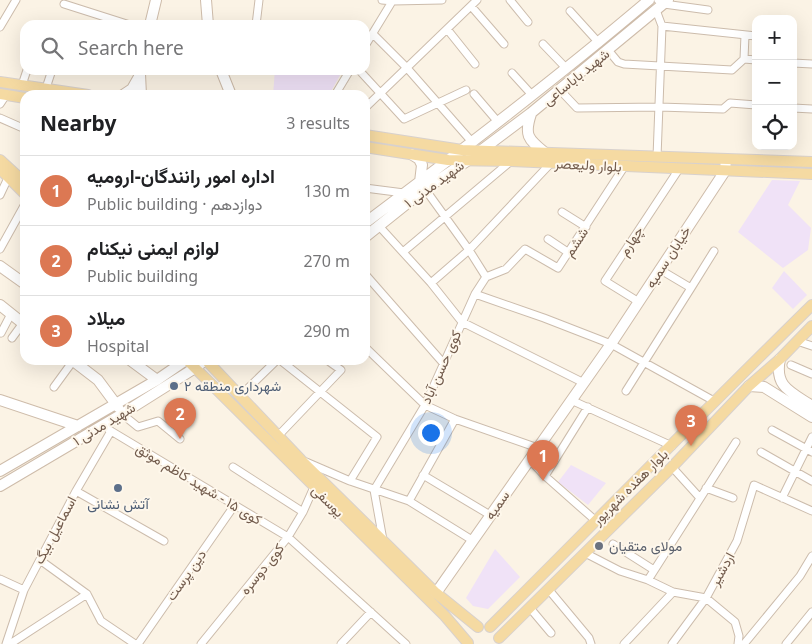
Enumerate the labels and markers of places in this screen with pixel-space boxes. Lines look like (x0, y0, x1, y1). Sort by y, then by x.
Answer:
place label: شهرداری منطقه ۲ (184, 376, 281, 395)
marker: شهرداری منطقه ۲ (168, 380, 180, 392)
pin: 2 (164, 398, 196, 439)
pin: 3 (675, 405, 707, 446)
pin: 1 (527, 440, 559, 481)
marker: آتش نشانی (112, 482, 124, 494)
place label: آتش نشانی (87, 494, 150, 513)
place label: مولای متقیان (609, 536, 682, 555)
marker: مولای متقیان (593, 540, 605, 552)

